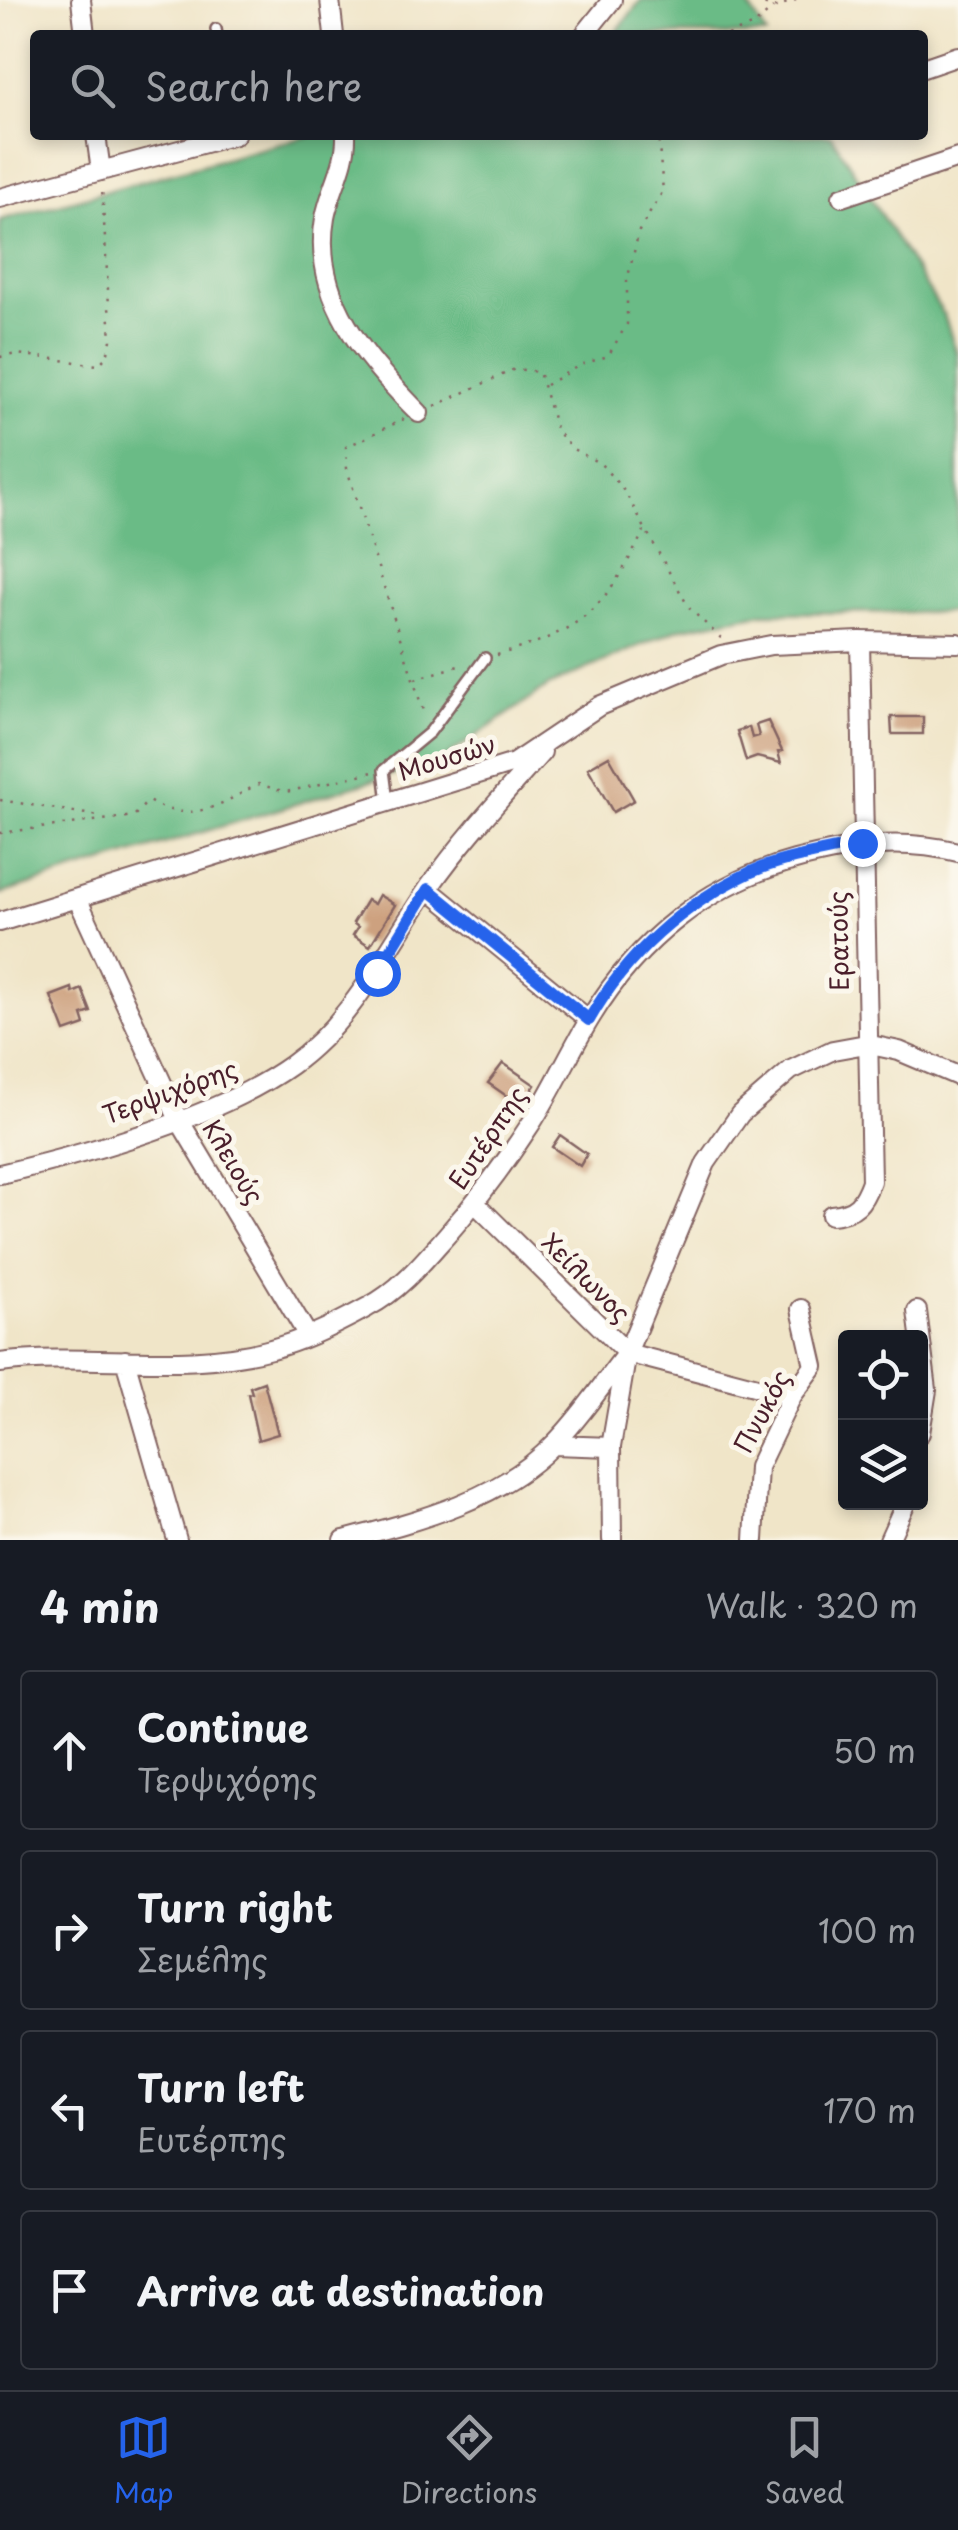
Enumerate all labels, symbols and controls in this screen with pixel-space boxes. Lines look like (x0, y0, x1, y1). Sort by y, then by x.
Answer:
search box (30, 30, 928, 140)
text: Search here (145, 57, 362, 114)
icon: search (65, 58, 120, 113)
street label: Μουσών (393, 724, 500, 790)
route end (840, 821, 886, 867)
street label: Ερατούς (818, 891, 858, 991)
route start (355, 951, 401, 997)
street label: Τερψιχόρης (97, 1049, 242, 1133)
street label: Ευτέρπης (439, 1078, 536, 1196)
street label: Κλειούς (194, 1112, 274, 1211)
street label: Χείλωνος (533, 1224, 640, 1331)
map controls (838, 1330, 928, 1510)
button: locate (838, 1330, 928, 1420)
street label: Πνυκός (723, 1363, 799, 1460)
button: layers (838, 1420, 928, 1510)
text: 4 min (40, 1574, 160, 1637)
text: Walk · 320 m (706, 1581, 918, 1629)
text: Continue (137, 1698, 308, 1755)
icon: ahead (42, 1723, 97, 1778)
text: 50 m (833, 1726, 916, 1774)
text: Τερψιχόρης (137, 1755, 318, 1803)
text: Turn right (137, 1878, 333, 1935)
icon: right (42, 1903, 97, 1958)
text: 100 m (818, 1906, 916, 1954)
text: Σεμέλης (137, 1935, 268, 1983)
text: Turn left (137, 2058, 305, 2115)
icon: left (42, 2083, 97, 2138)
text: 170 m (823, 2086, 916, 2134)
text: Ευτέρπης (137, 2115, 287, 2163)
text: Arrive at destination (137, 2262, 545, 2319)
icon: arrive (42, 2263, 97, 2318)
tab: Map (114, 2410, 174, 2513)
tab: Directions (401, 2410, 537, 2513)
tab: Saved (765, 2410, 844, 2513)

